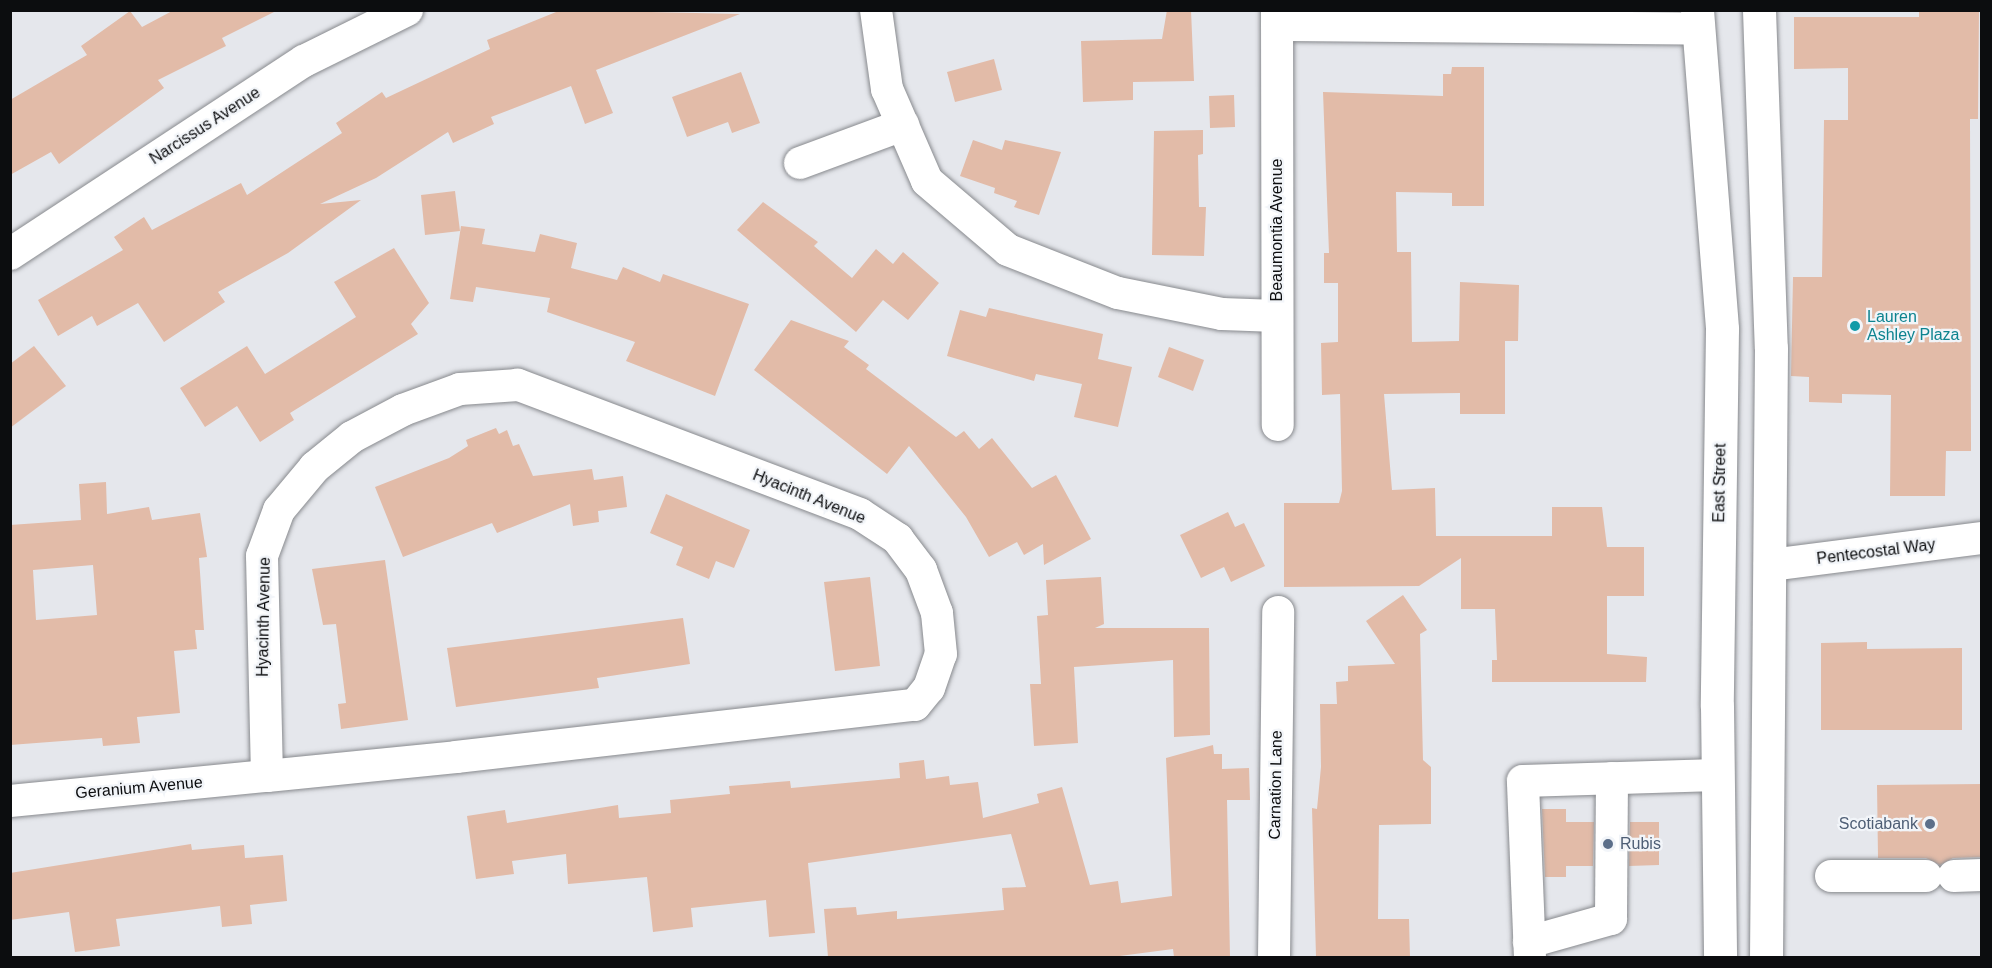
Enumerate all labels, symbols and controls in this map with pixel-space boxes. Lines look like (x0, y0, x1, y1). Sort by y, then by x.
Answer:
street label: Narcissus Avenue (146, 83, 264, 169)
street label: Beaumontia Avenue (1267, 158, 1287, 302)
place label: Lauren Ashley Plaza (1867, 307, 1959, 345)
marker: Lauren Ashley Plaza (1848, 319, 1862, 333)
street label: East Street (1710, 443, 1730, 523)
street label: Hyacinth Avenue (749, 465, 869, 529)
street label: Pentecostal Way (1816, 535, 1936, 569)
street label: Hyacinth Avenue (253, 557, 275, 677)
street label: Carnation Lane (1265, 730, 1287, 840)
street label: Geranium Avenue (74, 773, 204, 803)
place label: Scotiabank (1839, 814, 1918, 834)
marker: Scotiabank (1923, 817, 1937, 831)
place label: Rubis (1620, 834, 1661, 854)
marker: Rubis (1601, 837, 1615, 851)

